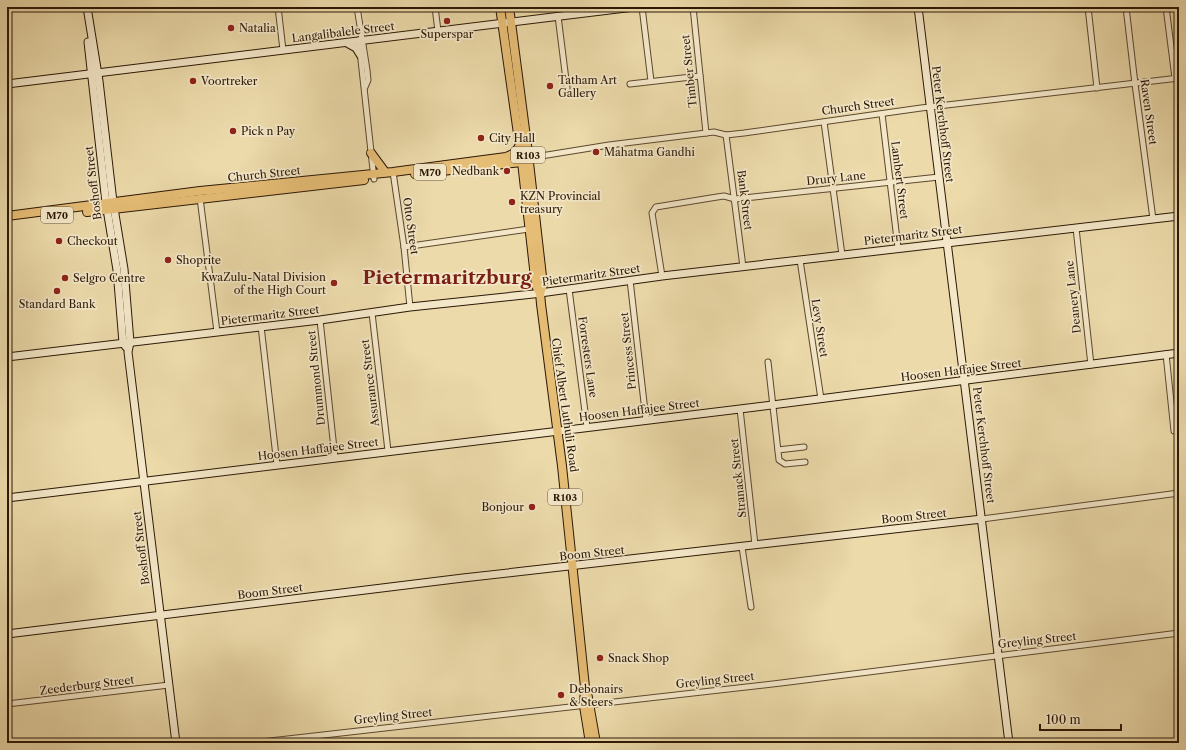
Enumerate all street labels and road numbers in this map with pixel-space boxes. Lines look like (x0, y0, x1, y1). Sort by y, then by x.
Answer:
street label: Langalibalele Street (291, 19, 395, 45)
street label: Timber Street (678, 34, 700, 108)
street label: Peter Kerchhoff Street (929, 65, 957, 183)
street label: Raven Street (1137, 78, 1161, 146)
street label: Church Street (821, 94, 895, 118)
street label: Lambert Street (888, 140, 912, 220)
street label: Boshoff Street (82, 145, 104, 221)
road number: R103 (511, 147, 545, 163)
street label: Church Street (227, 163, 301, 185)
road number: M70 (414, 164, 446, 180)
street label: Drury Lane (806, 168, 866, 188)
street label: Bank Street (734, 169, 756, 231)
street label: Otto Street (400, 196, 422, 256)
road number: M70 (41, 207, 73, 223)
street label: Pietermaritz Street (863, 222, 963, 248)
street label: Deanery Lane (1062, 260, 1084, 334)
street label: Pietermaritz Street (541, 261, 641, 289)
street label: Levy Street (808, 298, 832, 358)
street label: Pietermaritz Street (220, 302, 320, 328)
street label: Princess Street (617, 311, 639, 390)
street label: Forresters Lane (575, 315, 601, 399)
street label: Drummond Street (304, 330, 328, 426)
street label: Chief Albert Luthuli Road (549, 337, 581, 473)
street label: Assurance Street (358, 338, 382, 428)
street label: Hoosen Haffajee Street (900, 356, 1022, 384)
street label: Peter Kerchhoff Street (970, 386, 998, 504)
street label: Hoosen Haffajee Street (578, 396, 700, 424)
street label: Hoosen Haffajee Street (257, 435, 379, 463)
street label: Stranack Street (727, 438, 749, 518)
road number: R103 (548, 489, 582, 505)
street label: Boom Street (881, 506, 947, 526)
street label: Boshoff Street (130, 510, 152, 586)
street label: Boom Street (559, 543, 625, 563)
street label: Boom Street (237, 580, 303, 602)
street label: Greyling Street (997, 629, 1077, 651)
street label: Greyling Street (675, 669, 755, 691)
street label: Zeederburg Street (39, 672, 135, 698)
street label: Greyling Street (353, 705, 433, 727)

